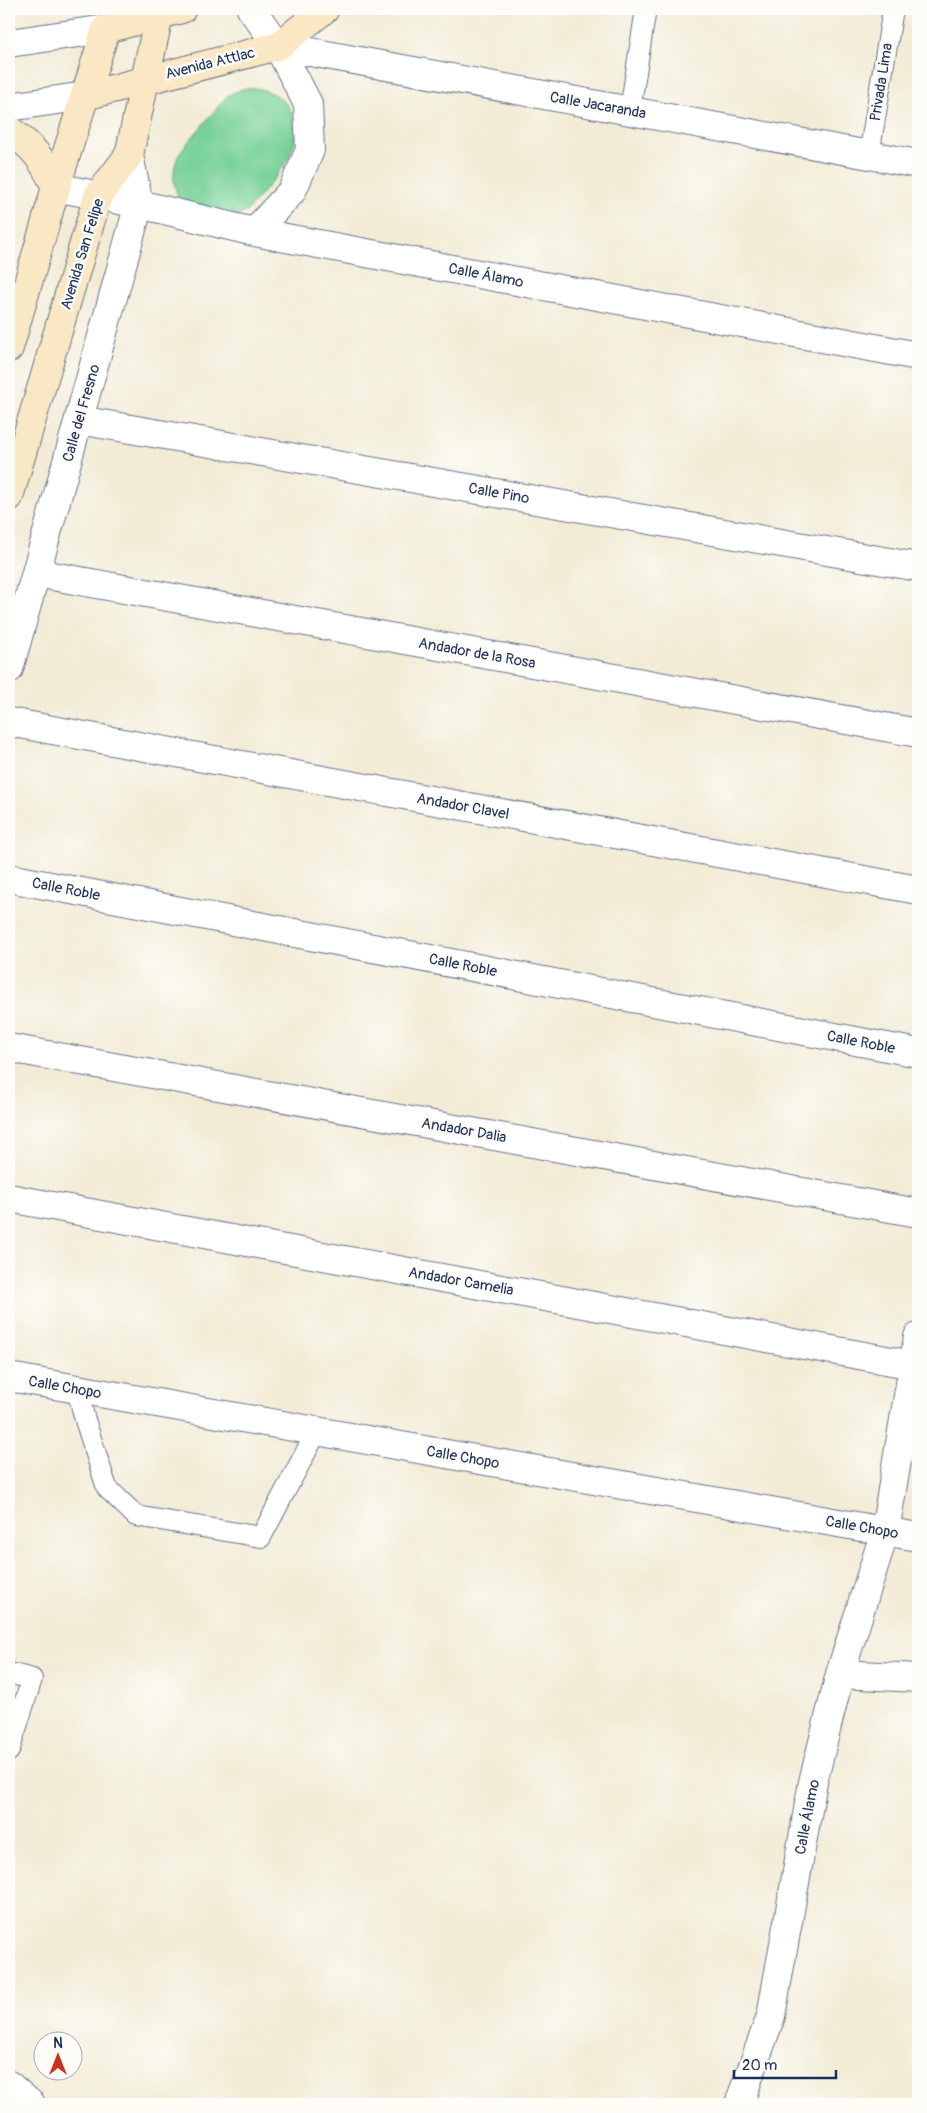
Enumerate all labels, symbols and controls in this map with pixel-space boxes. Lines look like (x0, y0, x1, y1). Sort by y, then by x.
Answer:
street label: Privada Lima (866, 42, 897, 122)
street label: Avenida Attlac (163, 43, 257, 84)
street label: Calle Jacaranda (548, 88, 648, 123)
street label: Avenida San Felipe (57, 196, 109, 312)
street label: Calle Álamo (447, 259, 525, 292)
street label: Calle del Fresno (58, 362, 105, 464)
street label: Calle Pino (467, 479, 531, 508)
street label: Andador de la Rosa (417, 634, 537, 673)
street label: Andador Clavel (415, 789, 511, 824)
street label: Calle Roble (30, 874, 102, 906)
street label: Calle Roble (427, 950, 499, 982)
street label: Calle Roble (825, 1027, 897, 1059)
street label: Andador Dalia (420, 1114, 508, 1147)
street label: Andador Camelia (407, 1263, 515, 1300)
street label: Calle Chopo (27, 1372, 103, 1403)
street label: Calle Chopo (425, 1442, 501, 1473)
street label: Calle Chopo (824, 1512, 900, 1543)
street label: Calle Álamo (791, 1778, 824, 1856)
north arrow (32, 2030, 82, 2080)
text: N (53, 2035, 63, 2052)
scale bar (734, 2048, 837, 2080)
text: 20 m (742, 2056, 777, 2075)

